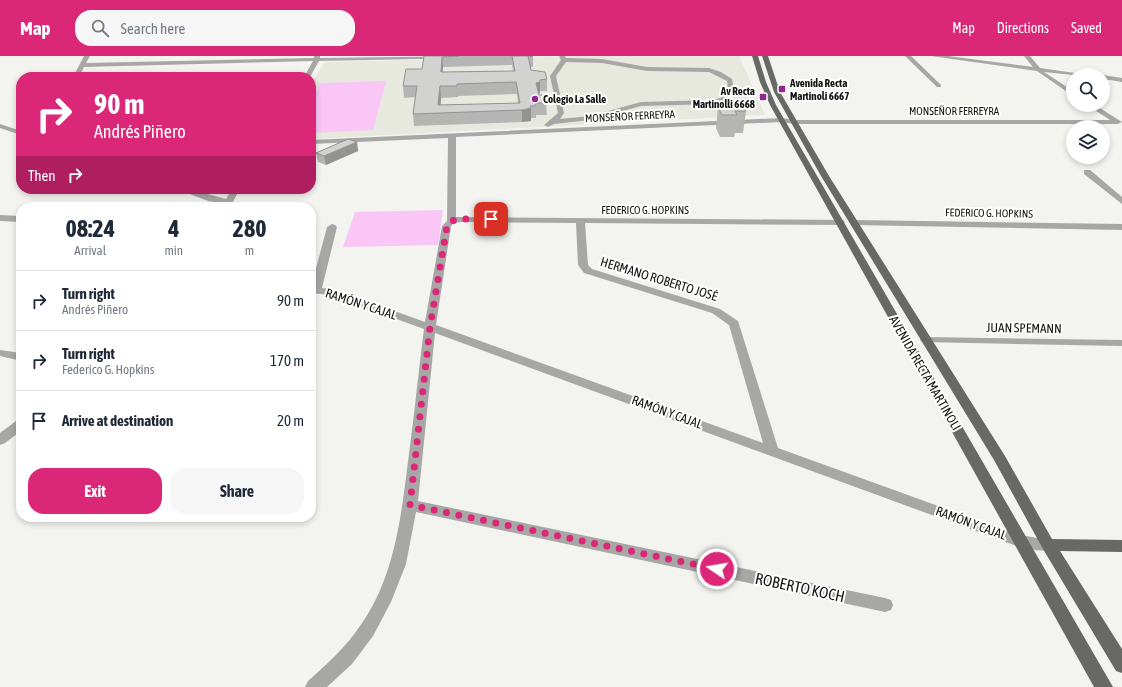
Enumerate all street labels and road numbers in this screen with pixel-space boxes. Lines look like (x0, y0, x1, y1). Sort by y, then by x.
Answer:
street label: MONSEÑOR FERREYRA (909, 105, 1000, 117)
street label: MONSEÑOR FERREYRA (585, 108, 676, 124)
street label: FEDERICO G. HOPKINS (601, 204, 689, 216)
street label: FEDERICO G. HOPKINS (945, 206, 1033, 220)
street label: HERMANO ROBERTO JOSÉ (599, 254, 720, 304)
street label: RAMÓN Y CAJAL (324, 285, 398, 323)
street label: AVENIDA RECTA MARTINOLI (886, 313, 964, 433)
street label: JUAN SPEMANN (986, 320, 1062, 336)
street label: RAMÓN Y CAJAL (630, 392, 704, 432)
street label: RAMÓN Y CAJAL (934, 503, 1008, 543)
street label: ROBERTO KOCH (754, 569, 846, 605)

